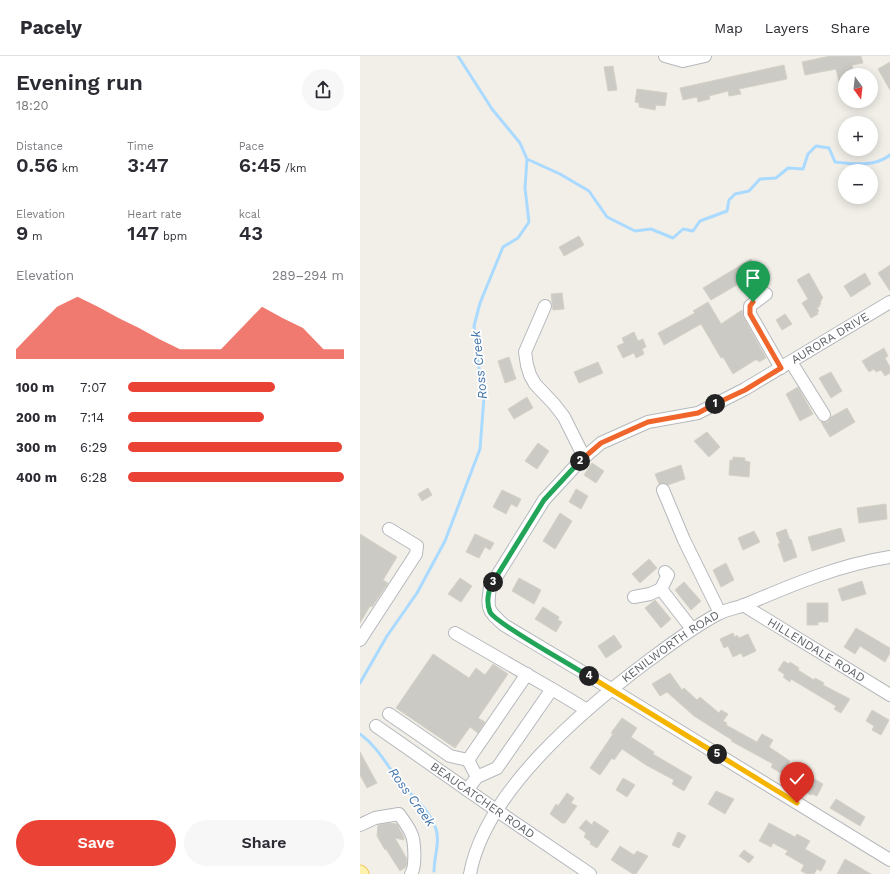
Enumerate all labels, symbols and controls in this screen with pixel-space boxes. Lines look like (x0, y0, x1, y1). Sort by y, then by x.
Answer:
text: Pacely (20, 16, 82, 39)
text: Map (714, 20, 743, 36)
text: Layers (765, 20, 809, 36)
text: Share (831, 20, 870, 36)
north arrow (838, 68, 878, 108)
map controls (838, 68, 878, 204)
button: share (302, 69, 344, 111)
text: Evening run (16, 70, 143, 95)
text: 18:20 (16, 98, 49, 113)
button: + (838, 116, 878, 156)
text: Distance (16, 140, 63, 153)
text: Time (127, 140, 154, 153)
text: Pace (239, 140, 264, 153)
text: 0.56 (16, 153, 58, 177)
text: 3:47 (127, 153, 169, 177)
text: 6:45 (239, 153, 281, 177)
text: km (58, 162, 78, 175)
text: /km (281, 162, 307, 175)
button: − (838, 164, 878, 204)
text: Elevation (16, 208, 65, 221)
text: Heart rate (127, 208, 182, 221)
text: kcal (239, 208, 260, 221)
text: 9 (16, 221, 28, 245)
text: 147 (127, 221, 159, 245)
text: 43 (239, 221, 263, 245)
text: m (28, 230, 43, 243)
text: bpm (159, 230, 187, 243)
pin (736, 261, 770, 302)
icon: arrive (742, 267, 764, 289)
text: Elevation (16, 268, 74, 283)
text: 289–294 m (272, 268, 344, 283)
street label: AURORA DRIVE (789, 309, 872, 367)
water label: Ross Creek (468, 329, 490, 400)
text: 100 m (16, 380, 54, 395)
text: 7:07 (80, 380, 106, 395)
pin: 1 (705, 394, 725, 414)
text: 1 (713, 397, 717, 410)
text: 200 m (16, 410, 56, 425)
text: 7:14 (80, 410, 104, 425)
text: 300 m (16, 440, 56, 455)
text: 6:29 (80, 440, 107, 455)
pin: 2 (570, 451, 590, 471)
text: 2 (577, 454, 583, 467)
text: 400 m (16, 470, 57, 485)
text: 6:28 (80, 470, 107, 485)
pin: 3 (483, 572, 503, 592)
text: 3 (490, 575, 496, 588)
street label: KENILWORTH ROAD (619, 608, 722, 685)
street label: HILLENDALE ROAD (765, 615, 868, 685)
pin: 4 (579, 666, 599, 686)
text: 4 (585, 669, 593, 682)
pin: 5 (707, 744, 727, 764)
text: 5 (714, 747, 720, 760)
street label: BEAUCATCHER ROAD (428, 759, 537, 841)
pin (780, 762, 814, 803)
water label: Ross Creek (386, 765, 439, 830)
icon: check (786, 768, 808, 790)
button: Save (16, 820, 176, 866)
button: Share (184, 820, 344, 866)

